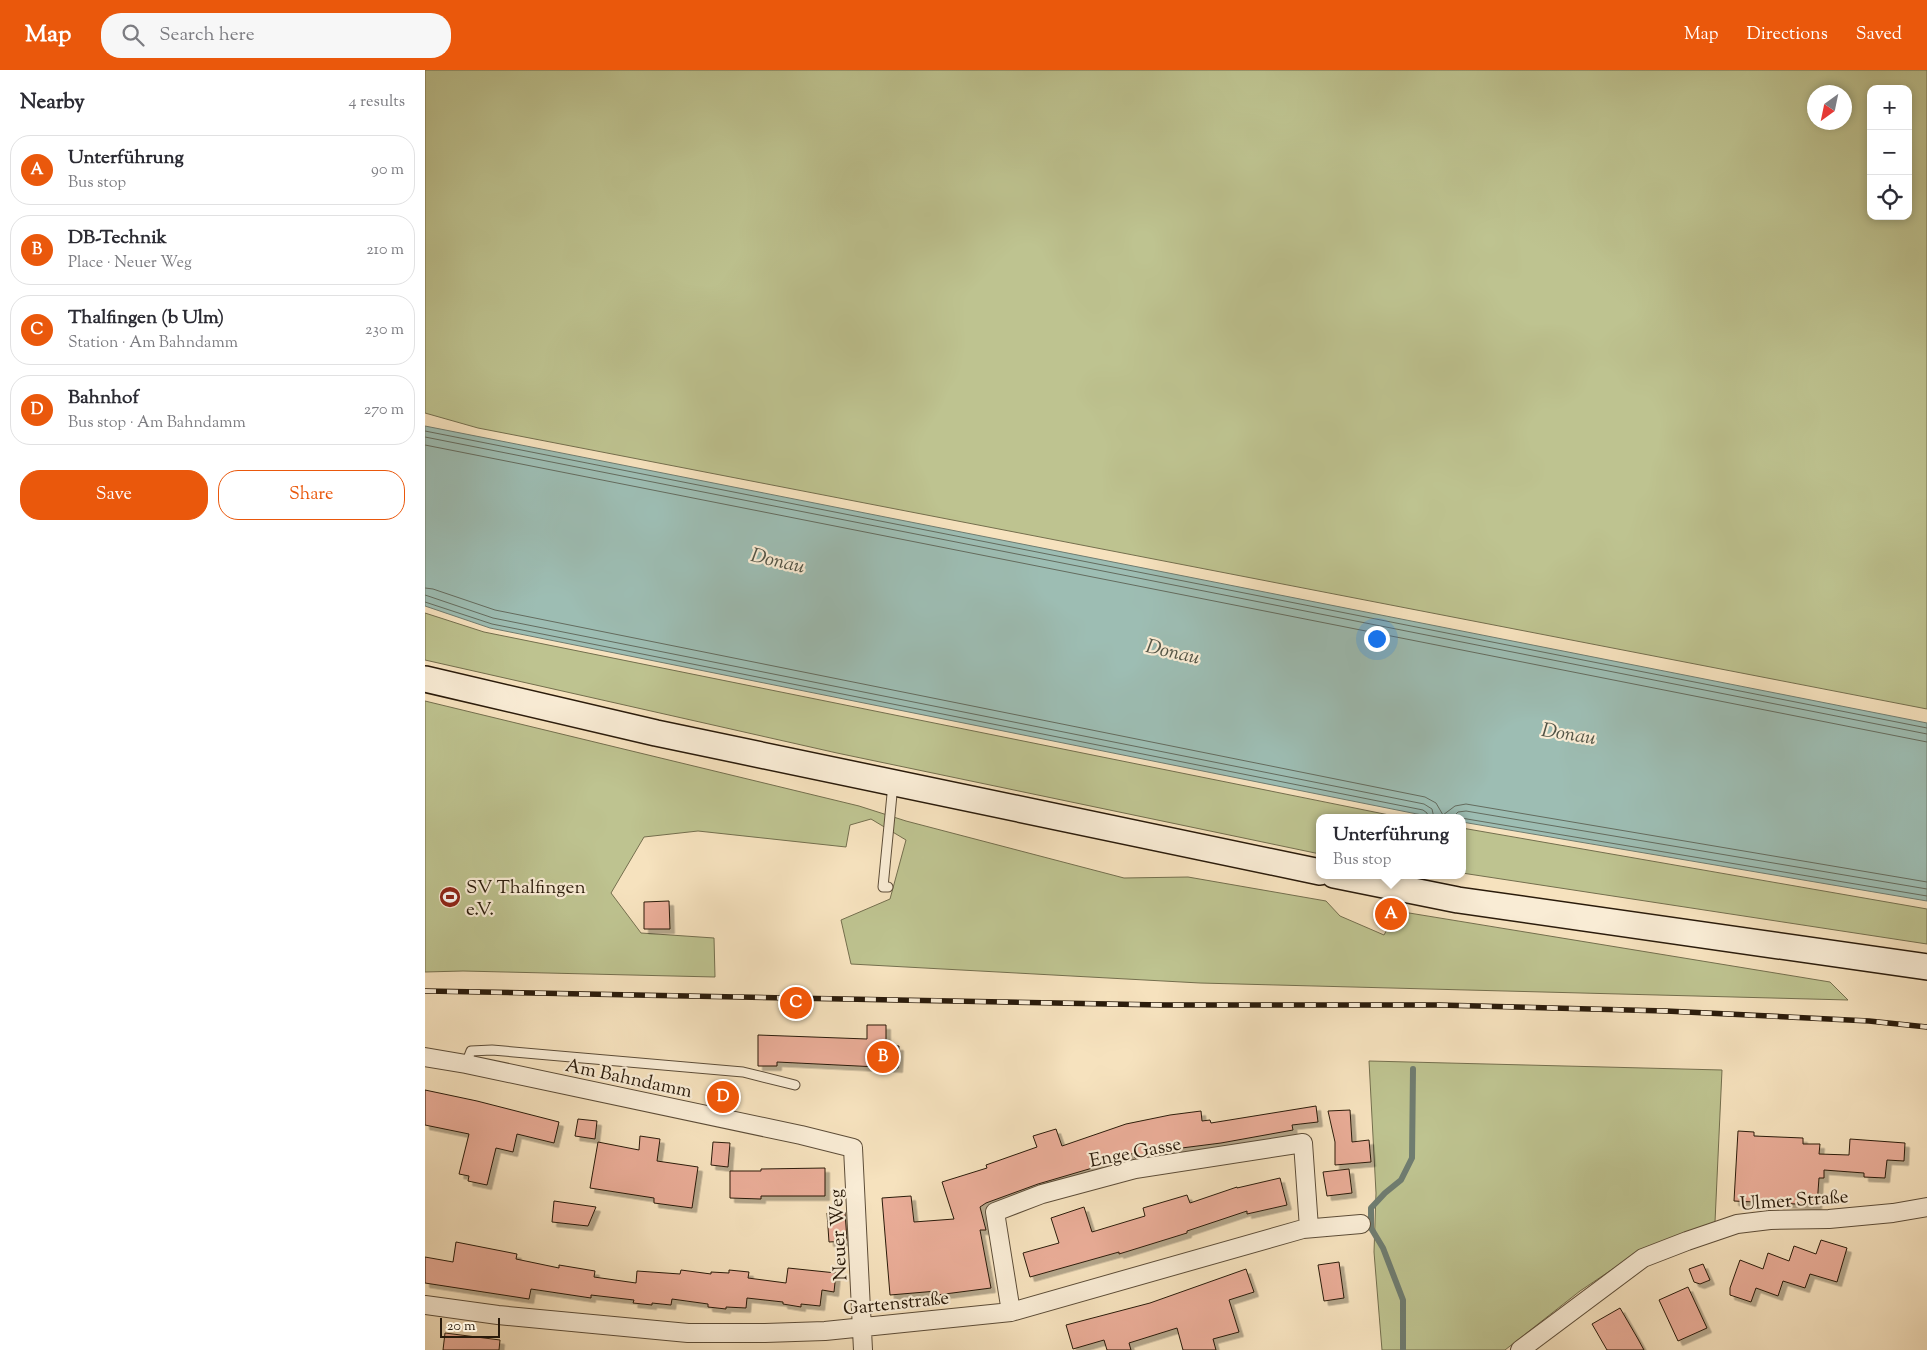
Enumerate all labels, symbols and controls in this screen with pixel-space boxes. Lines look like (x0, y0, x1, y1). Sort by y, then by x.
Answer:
search box (101, 13, 451, 58)
text: Map (25, 18, 71, 52)
icon: search (119, 21, 147, 49)
text: Search here (159, 22, 255, 49)
text: Map (1684, 22, 1719, 48)
text: Directions (1747, 22, 1828, 48)
text: Saved (1856, 22, 1902, 48)
north arrow (1807, 85, 1852, 130)
map controls (1867, 85, 1912, 220)
button: + (1867, 85, 1912, 130)
text: Nearby (20, 88, 85, 118)
text: 4 results (349, 91, 405, 114)
button: − (1867, 130, 1912, 175)
text: Unterführung (68, 145, 184, 172)
text: A (31, 159, 44, 182)
text: 90 m (371, 159, 404, 182)
text: Bus stop (68, 172, 126, 195)
button: locate (1867, 175, 1912, 220)
text: DB-Technik (68, 225, 167, 252)
text: B (32, 239, 42, 262)
text: 210 m (366, 239, 404, 262)
text: Place · Neuer Weg (68, 252, 192, 275)
text: Thalfingen (b Ulm) (68, 305, 224, 332)
text: C (31, 319, 43, 342)
text: 230 m (365, 319, 404, 342)
text: Station · Am Bahndamm (68, 332, 238, 355)
text: Bahnhof (68, 385, 139, 412)
text: D (31, 399, 43, 422)
text: 270 m (364, 399, 404, 422)
text: Bus stop · Am Bahndamm (68, 412, 246, 435)
button: Save (20, 470, 208, 520)
button: Share (218, 470, 405, 520)
water label: Donau (747, 542, 808, 583)
your location (1364, 626, 1390, 652)
water label: Donau (1142, 633, 1203, 674)
water label: Donau (1539, 717, 1598, 754)
popup (1316, 814, 1466, 879)
text: Unterführung (1333, 822, 1449, 849)
text: Bus stop (1333, 849, 1391, 872)
place label: SV Thalfingen e.V. (466, 875, 586, 924)
sports icon: SV Thalfingen e.V. (438, 885, 462, 909)
pin: A (1375, 895, 1407, 933)
pin: C (780, 984, 812, 1022)
pin: B (867, 1038, 899, 1076)
street label: Am Bahndamm (563, 1053, 695, 1106)
pin: D (707, 1078, 739, 1116)
street label: Enge Gasse (1087, 1131, 1184, 1176)
street label: Ulmer Straße (1739, 1184, 1850, 1219)
street label: Neuer Weg (824, 1188, 855, 1282)
street label: Gartenstraße (842, 1285, 951, 1323)
scale bar (440, 1315, 500, 1338)
text: 20 m (447, 1317, 476, 1337)

